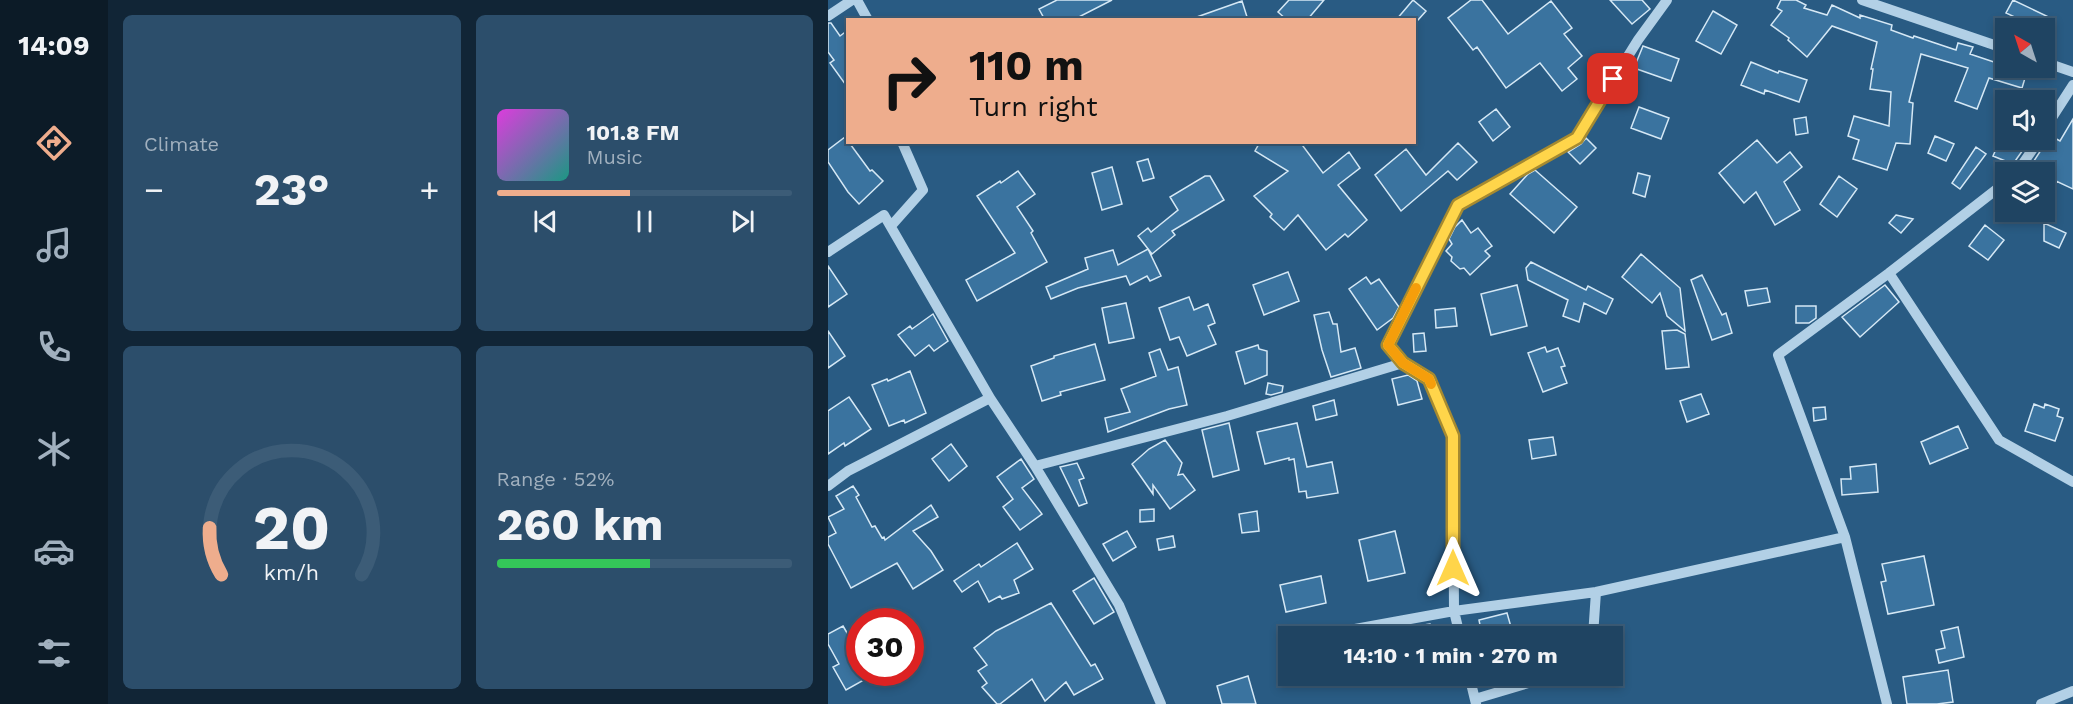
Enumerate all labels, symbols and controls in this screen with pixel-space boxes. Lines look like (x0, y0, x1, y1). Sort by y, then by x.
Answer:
north arrow (1995, 18, 2055, 78)
map controls (1995, 18, 2055, 222)
text: 14:09 (18, 30, 90, 62)
text: 110 m (969, 41, 1084, 90)
icon: right (870, 42, 948, 120)
pin (1587, 53, 1638, 104)
icon: arrive (1596, 62, 1629, 95)
button: sound (1995, 90, 2055, 150)
text: Turn right (969, 91, 1098, 123)
text: 101.8 FM (587, 120, 680, 145)
icon: directions (33, 122, 75, 164)
text: Climate (144, 132, 219, 156)
text: Music (587, 145, 643, 169)
button: layers (1995, 162, 2055, 222)
text: 23° (254, 163, 330, 216)
text: − (144, 170, 164, 209)
text: + (420, 170, 440, 209)
icon: previous (529, 205, 562, 238)
icon: pause (628, 205, 661, 238)
icon: next (726, 205, 759, 238)
icon: music (33, 224, 75, 266)
icon: phone (33, 326, 75, 368)
icon: climate (33, 428, 75, 470)
text: Range · 52% (497, 467, 614, 491)
text: 20 (253, 491, 330, 564)
text: 260 km (497, 498, 663, 551)
icon: car (33, 530, 75, 572)
position arrow (1421, 536, 1485, 600)
text: km/h (264, 560, 319, 585)
speed limit sign: 30 (846, 608, 924, 686)
icon: filters (33, 632, 75, 674)
text: 14:10 · 1 min · 270 m (1343, 643, 1558, 668)

